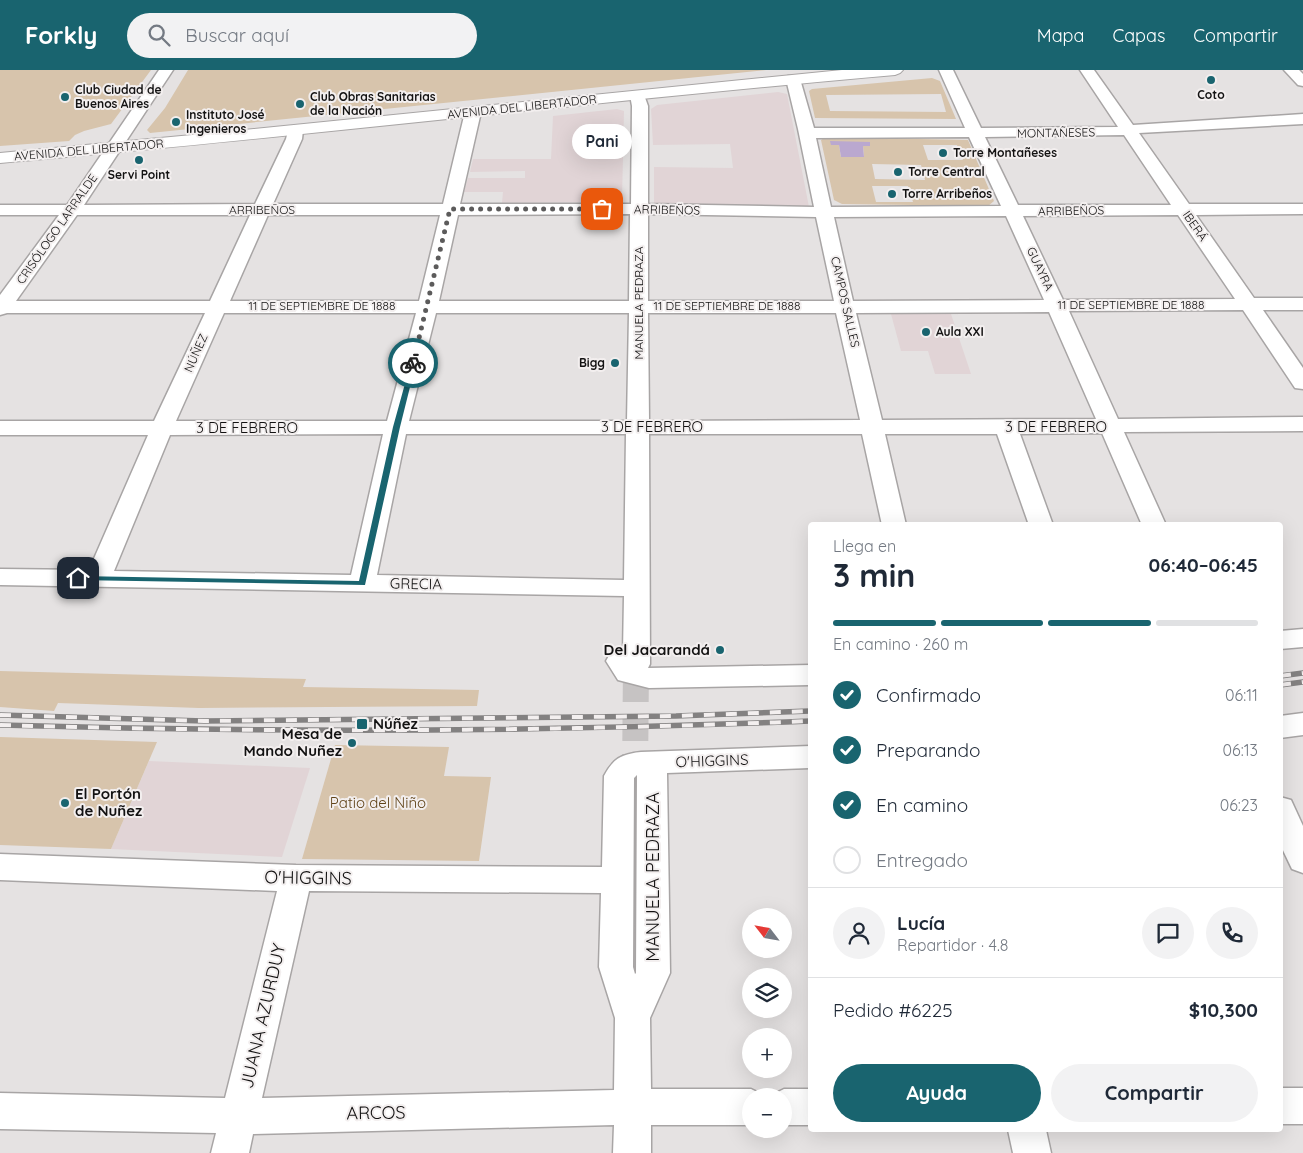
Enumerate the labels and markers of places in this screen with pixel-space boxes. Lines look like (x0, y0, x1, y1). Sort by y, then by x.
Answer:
marker: Coto (1205, 74, 1217, 86)
place label: Club Ciudad de Buenos Aires (75, 82, 162, 111)
place label: Coto (1197, 87, 1225, 102)
place label: Club Obras Sanitarias de la Nación (310, 89, 436, 118)
marker: Club Ciudad de Buenos Aires (59, 91, 71, 103)
marker: Club Obras Sanitarias de la Nación (294, 98, 306, 110)
place label: Instituto José Ingenieros (186, 107, 265, 136)
marker: Instituto José Ingenieros (170, 116, 182, 128)
callout: Pani (572, 124, 632, 159)
place label: Torre Montañeses (953, 145, 1057, 160)
marker: Torre Montañeses (937, 147, 949, 159)
marker: Servi Point (133, 154, 145, 166)
place label: Torre Central (908, 164, 985, 179)
marker: Torre Central (892, 166, 904, 178)
place label: Servi Point (108, 167, 170, 182)
place label: Torre Arribeños (902, 186, 992, 201)
pin (581, 188, 623, 230)
marker: Torre Arribeños (886, 188, 898, 200)
place label: Aula XXI (936, 324, 984, 339)
marker: Aula XXI (920, 326, 932, 338)
place label: Bigg (579, 355, 605, 370)
marker: Bigg (609, 357, 621, 369)
pin (57, 557, 99, 599)
place label: Del Jacarandá (604, 640, 710, 659)
marker: Del Jacarandá (714, 644, 726, 656)
place label: Núñez (373, 714, 418, 733)
marker: Núñez (355, 717, 369, 731)
place label: Mesa de Mando Nuñez (243, 724, 342, 760)
marker: Mesa de Mando Nuñez (346, 737, 358, 749)
place label: El Portón de Nuñez (75, 784, 142, 820)
marker: El Portón de Nuñez (59, 797, 71, 809)

